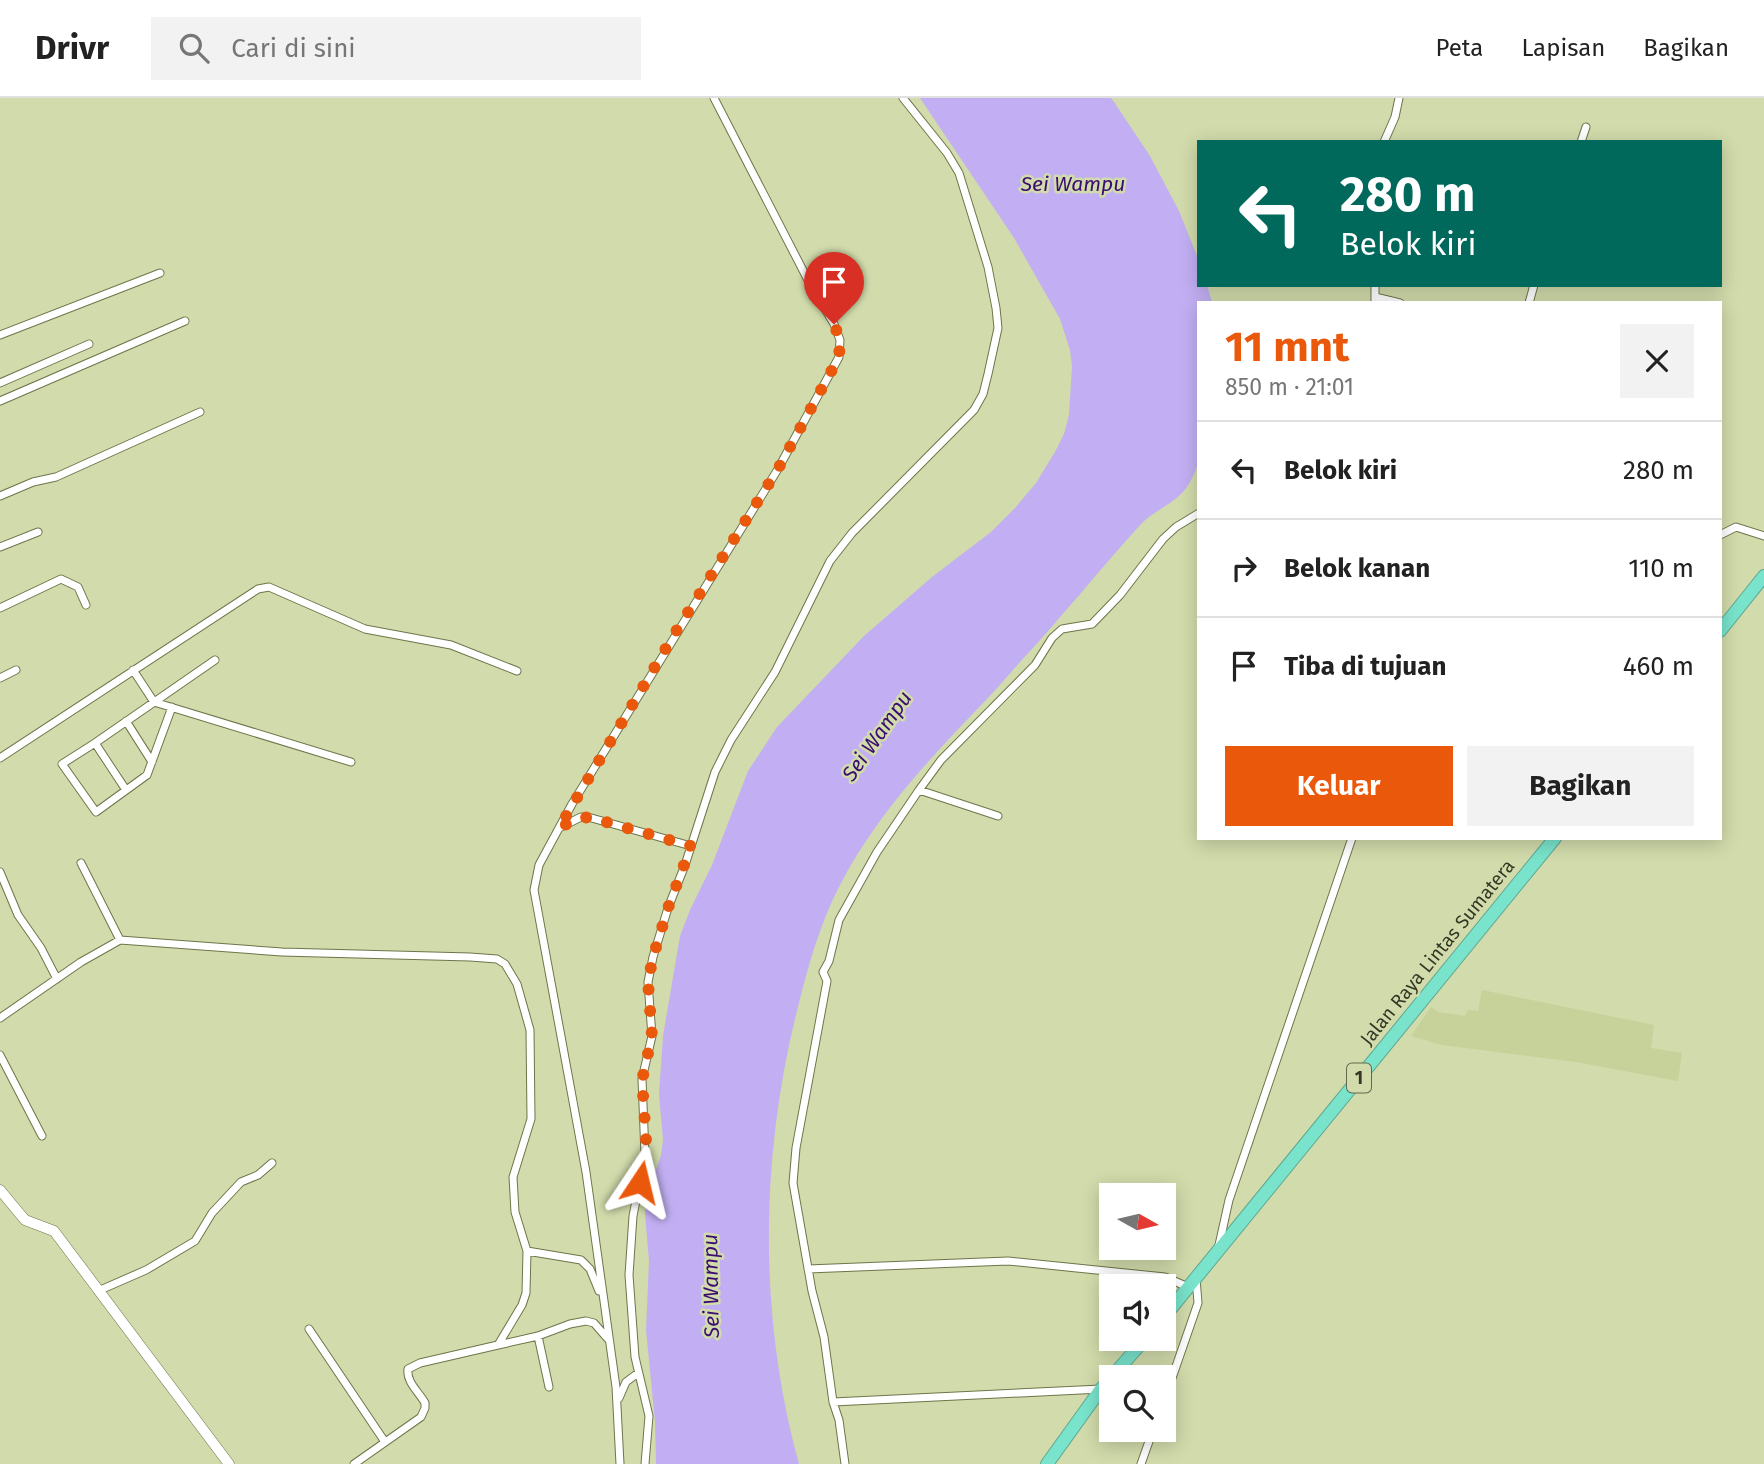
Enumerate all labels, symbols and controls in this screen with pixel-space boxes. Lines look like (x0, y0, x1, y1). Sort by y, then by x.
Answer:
search box (151, 17, 641, 80)
text: Drivr (35, 28, 109, 68)
icon: search (175, 29, 213, 67)
text: Cari di sini (231, 33, 356, 64)
text: Peta (1436, 34, 1483, 62)
text: Lapisan (1521, 34, 1605, 62)
text: Bagikan (1643, 34, 1729, 62)
text: 280 m (1340, 165, 1476, 224)
icon: left (1225, 168, 1316, 259)
water label: Sei Wampu (1020, 171, 1125, 197)
text: Belok kiri (1340, 225, 1476, 263)
pin (804, 252, 864, 324)
icon: arrive (815, 263, 853, 301)
text: 11 mnt (1225, 322, 1349, 372)
button: close (1620, 324, 1694, 398)
text: 850 m · 21:01 (1225, 373, 1354, 401)
icon: left (1225, 451, 1263, 489)
text: Belok kiri (1284, 455, 1397, 486)
text: 280 m (1623, 455, 1694, 486)
icon: right (1225, 549, 1263, 587)
text: Belok kanan (1284, 553, 1430, 584)
text: 110 m (1628, 553, 1694, 584)
icon: arrive (1225, 647, 1263, 685)
text: Tiba di tujuan (1284, 651, 1446, 682)
text: 460 m (1623, 651, 1694, 682)
water label: Sei Wampu (836, 686, 918, 787)
button: Keluar (1225, 746, 1453, 826)
button: Bagikan (1467, 746, 1694, 826)
street label: Jalan Raya Lintas Sumatera (1355, 855, 1519, 1050)
road number: 1 (1347, 1063, 1371, 1093)
position arrow (603, 1145, 677, 1219)
north arrow (1099, 1183, 1176, 1260)
map controls (1099, 1183, 1176, 1442)
water label: Sei Wampu (697, 1234, 725, 1339)
button: sound (1099, 1274, 1176, 1351)
button: search (1099, 1365, 1176, 1442)

